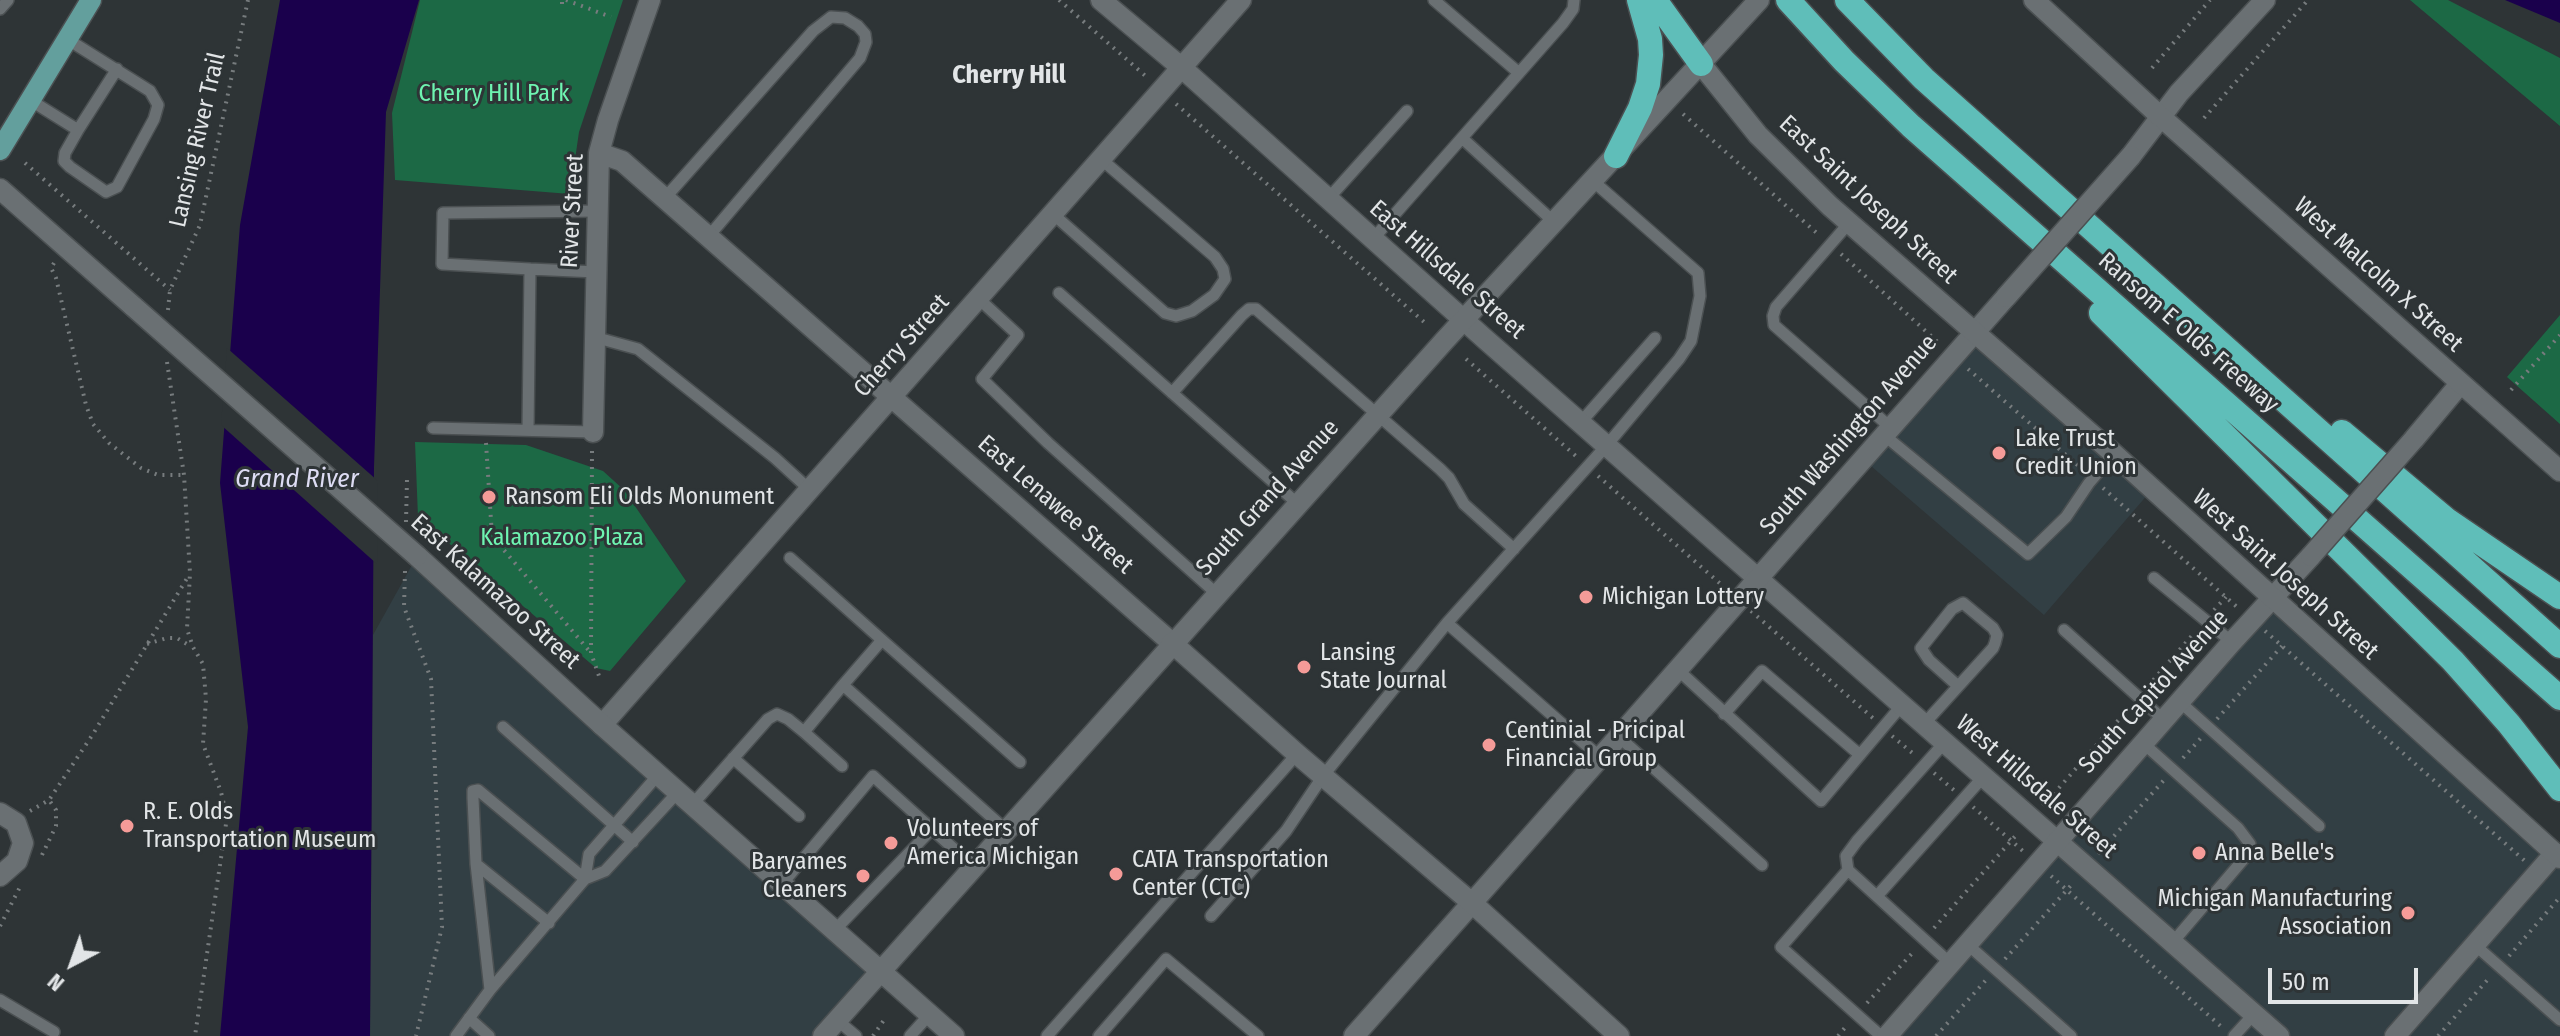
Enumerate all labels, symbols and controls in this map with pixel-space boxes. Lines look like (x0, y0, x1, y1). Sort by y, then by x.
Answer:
street label: Lansing River Trail (164, 50, 232, 230)
district label: Cherry Hill (952, 60, 1066, 92)
park label: Cherry Hill Park (418, 80, 570, 108)
street label: East Saint Joseph Street (1773, 110, 1963, 290)
street label: River Street (556, 153, 590, 269)
street label: West Malcolm X Street (2288, 192, 2468, 358)
street label: East Hillsdale Street (1363, 195, 1531, 345)
street label: Ransom E Olds Freeway (2092, 247, 2284, 419)
street label: Cherry Street (848, 289, 956, 403)
street label: South Washington Avenue (1754, 329, 1944, 541)
street label: South Grand Avenue (1191, 414, 1345, 582)
place label: Lake Trust Credit Union (2015, 425, 2137, 481)
street label: East Lenawee Street (971, 430, 1139, 580)
marker: Lake Trust Credit Union (1990, 444, 2008, 462)
water label: Grand River (235, 464, 359, 496)
place label: Ransom Eli Olds Monument (505, 483, 774, 511)
street label: West Saint Joseph Street (2186, 484, 2384, 666)
marker: Ransom Eli Olds Monument (480, 488, 498, 506)
street label: East Kalamazoo Street (404, 508, 586, 676)
park label: Kalamazoo Plaza (480, 524, 644, 552)
place label: Michigan Lottery (1602, 583, 1764, 611)
marker: Michigan Lottery (1577, 588, 1595, 606)
street label: South Capitol Avenue (2073, 604, 2235, 780)
place label: Lansing State Journal (1320, 639, 1447, 695)
marker: Lansing State Journal (1295, 658, 1313, 676)
street label: West Hillsdale Street (1950, 709, 2122, 865)
place label: Centinial - Pricipal Financial Group (1505, 717, 1685, 773)
marker: Centinial - Pricipal Financial Group (1480, 736, 1498, 754)
place label: R. E. Olds Transportation Museum (143, 798, 376, 854)
place label: Volunteers of America Michigan (907, 815, 1079, 871)
marker: R. E. Olds Transportation Museum (118, 817, 136, 835)
marker: Volunteers of America Michigan (882, 834, 900, 852)
place label: Anna Belle's (2215, 839, 2334, 867)
marker: Anna Belle's (2190, 844, 2208, 862)
place label: CATA Transportation Center (CTC) (1132, 846, 1329, 902)
place label: Baryames Cleaners (751, 848, 847, 904)
marker: CATA Transportation Center (CTC) (1107, 865, 1125, 883)
marker: Baryames Cleaners (854, 867, 872, 885)
place label: Michigan Manufacturing Association (2157, 885, 2392, 941)
marker: Michigan Manufacturing Association (2399, 904, 2417, 922)
north arrow (32, 924, 112, 1004)
scale bar (2272, 952, 2422, 1002)
text: N (42, 968, 70, 997)
text: 50 m (2282, 968, 2330, 996)

